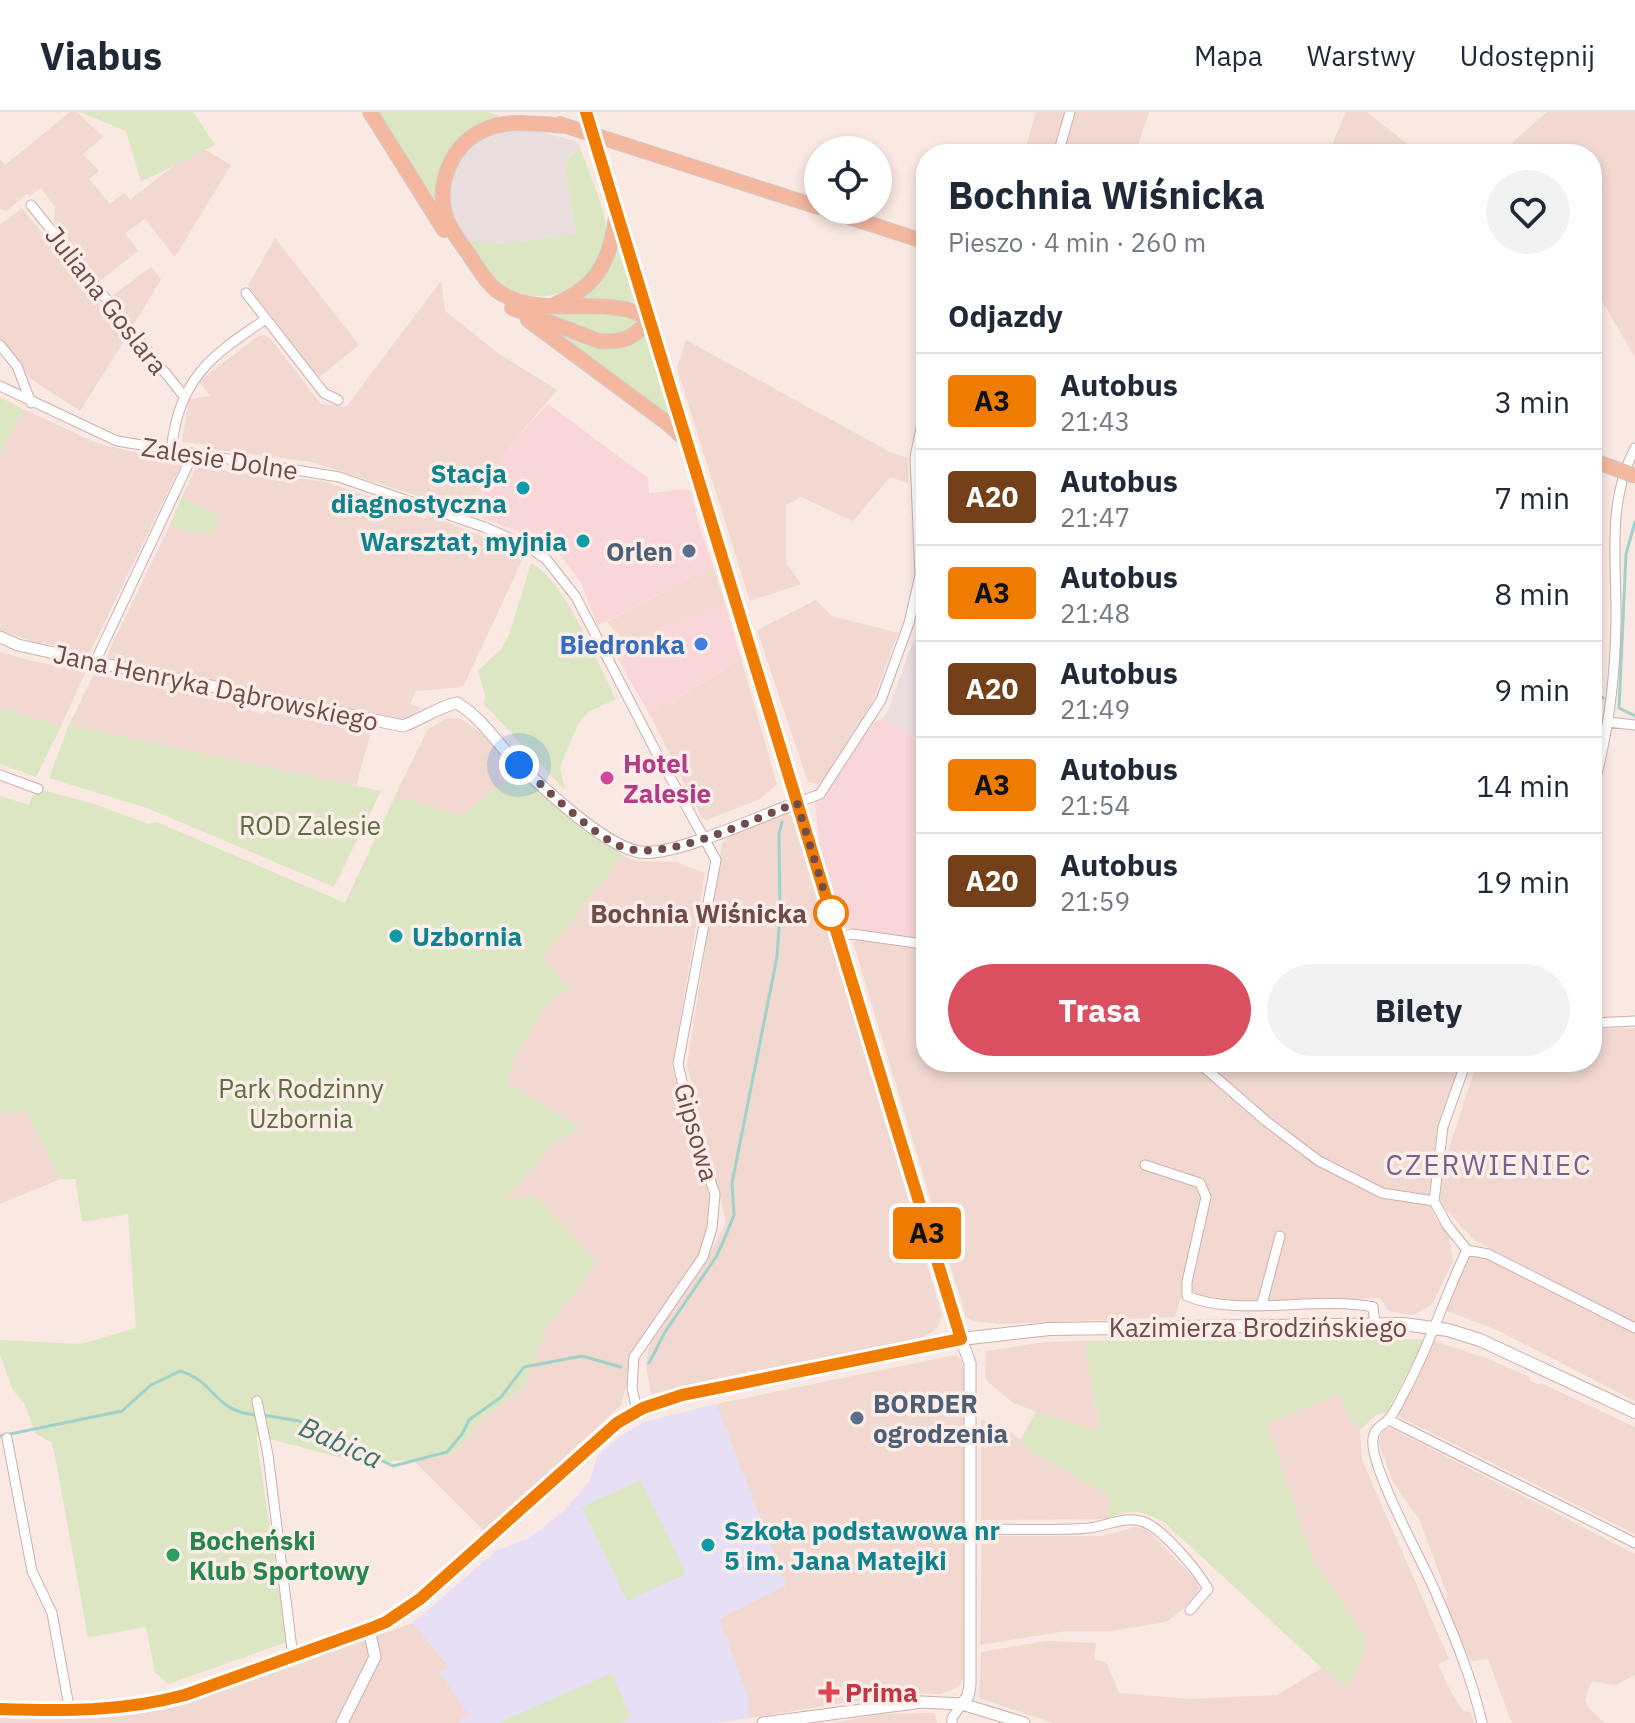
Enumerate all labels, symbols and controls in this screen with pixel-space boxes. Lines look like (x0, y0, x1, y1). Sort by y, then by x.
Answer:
text: Viabus (40, 31, 162, 80)
text: Mapa (1194, 37, 1263, 74)
text: Warstwy (1307, 37, 1415, 74)
text: Udostępnij (1459, 37, 1595, 74)
map controls (804, 136, 892, 224)
button: locate (804, 136, 892, 224)
text: Bochnia Wiśnicka (948, 170, 1265, 219)
button: heart (1486, 170, 1570, 254)
street label: Juliana Goslara (38, 219, 176, 381)
text: Pieszo · 4 min · 260 m (948, 225, 1206, 259)
text: Odjazdy (948, 296, 1063, 335)
text: Autobus (1060, 365, 1178, 404)
text: A3 (974, 382, 1010, 419)
text: 3 min (1494, 382, 1570, 421)
text: 21:43 (1060, 404, 1130, 438)
street label: Zalesie Dolne (139, 429, 301, 487)
place label: Stacja diagnostyczna (331, 456, 507, 520)
text: Autobus (1060, 461, 1178, 500)
text: A20 (966, 478, 1018, 515)
text: 7 min (1494, 478, 1570, 517)
marker: Stacja diagnostyczna (514, 479, 532, 497)
text: 21:47 (1060, 500, 1130, 534)
place label: Warsztat, myjnia (360, 524, 567, 558)
marker: Warsztat, myjnia (574, 532, 592, 550)
place label: Orlen (606, 534, 673, 568)
marker: Orlen (680, 542, 698, 560)
text: Autobus (1060, 557, 1178, 596)
text: A3 (974, 574, 1010, 611)
text: 8 min (1494, 574, 1570, 613)
text: 21:48 (1060, 596, 1130, 630)
place label: Biedronka (559, 627, 685, 661)
marker: Biedronka (692, 635, 710, 653)
street label: Jana Henryka Dąbrowskiego (50, 636, 382, 738)
text: Autobus (1060, 653, 1178, 692)
text: A20 (966, 670, 1018, 707)
text: 9 min (1494, 670, 1570, 709)
text: 21:49 (1060, 692, 1130, 726)
your location (499, 745, 539, 785)
place label: Hotel Zalesie (623, 746, 711, 810)
text: Autobus (1060, 749, 1178, 788)
text: A3 (974, 766, 1010, 803)
text: 14 min (1476, 766, 1570, 805)
marker: Hotel Zalesie (598, 769, 616, 787)
text: 21:54 (1060, 788, 1130, 822)
park label: ROD Zalesie (239, 808, 381, 842)
text: Autobus (1060, 845, 1178, 884)
text: A20 (966, 862, 1018, 899)
text: 19 min (1476, 862, 1570, 901)
text: 21:59 (1060, 884, 1130, 918)
place label: Bochnia Wiśnicka (590, 896, 807, 930)
marker: Bochnia Wiśnicka (814, 896, 848, 930)
place label: Uzbornia (412, 919, 522, 953)
marker: Uzbornia (387, 927, 405, 945)
button: Trasa (948, 964, 1251, 1056)
button: Bilety (1267, 964, 1570, 1056)
park label: Park Rodzinny Uzbornia (218, 1071, 384, 1135)
street label: Gipsowa (667, 1079, 727, 1185)
district label: CZERWIENIEC (1386, 1146, 1592, 1183)
line badge: A3 (891, 1207, 963, 1259)
text: A3 (909, 1214, 945, 1251)
street label: Kazimierza Brodzińskiego (1109, 1310, 1407, 1344)
place label: BORDER ogrodzenia (873, 1386, 1009, 1450)
water label: Babica (294, 1407, 388, 1477)
marker: BORDER ogrodzenia (848, 1409, 866, 1427)
place label: Szkoła podstawowa nr 5 im. Jana Matejki (724, 1513, 1000, 1577)
place label: Bocheński Klub Sportowy (189, 1523, 370, 1587)
marker: Szkoła podstawowa nr 5 im. Jana Matejki (699, 1536, 717, 1554)
marker: Bocheński Klub Sportowy (164, 1546, 182, 1564)
place label: Prima (845, 1675, 918, 1709)
marker: Prima (820, 1683, 838, 1701)

